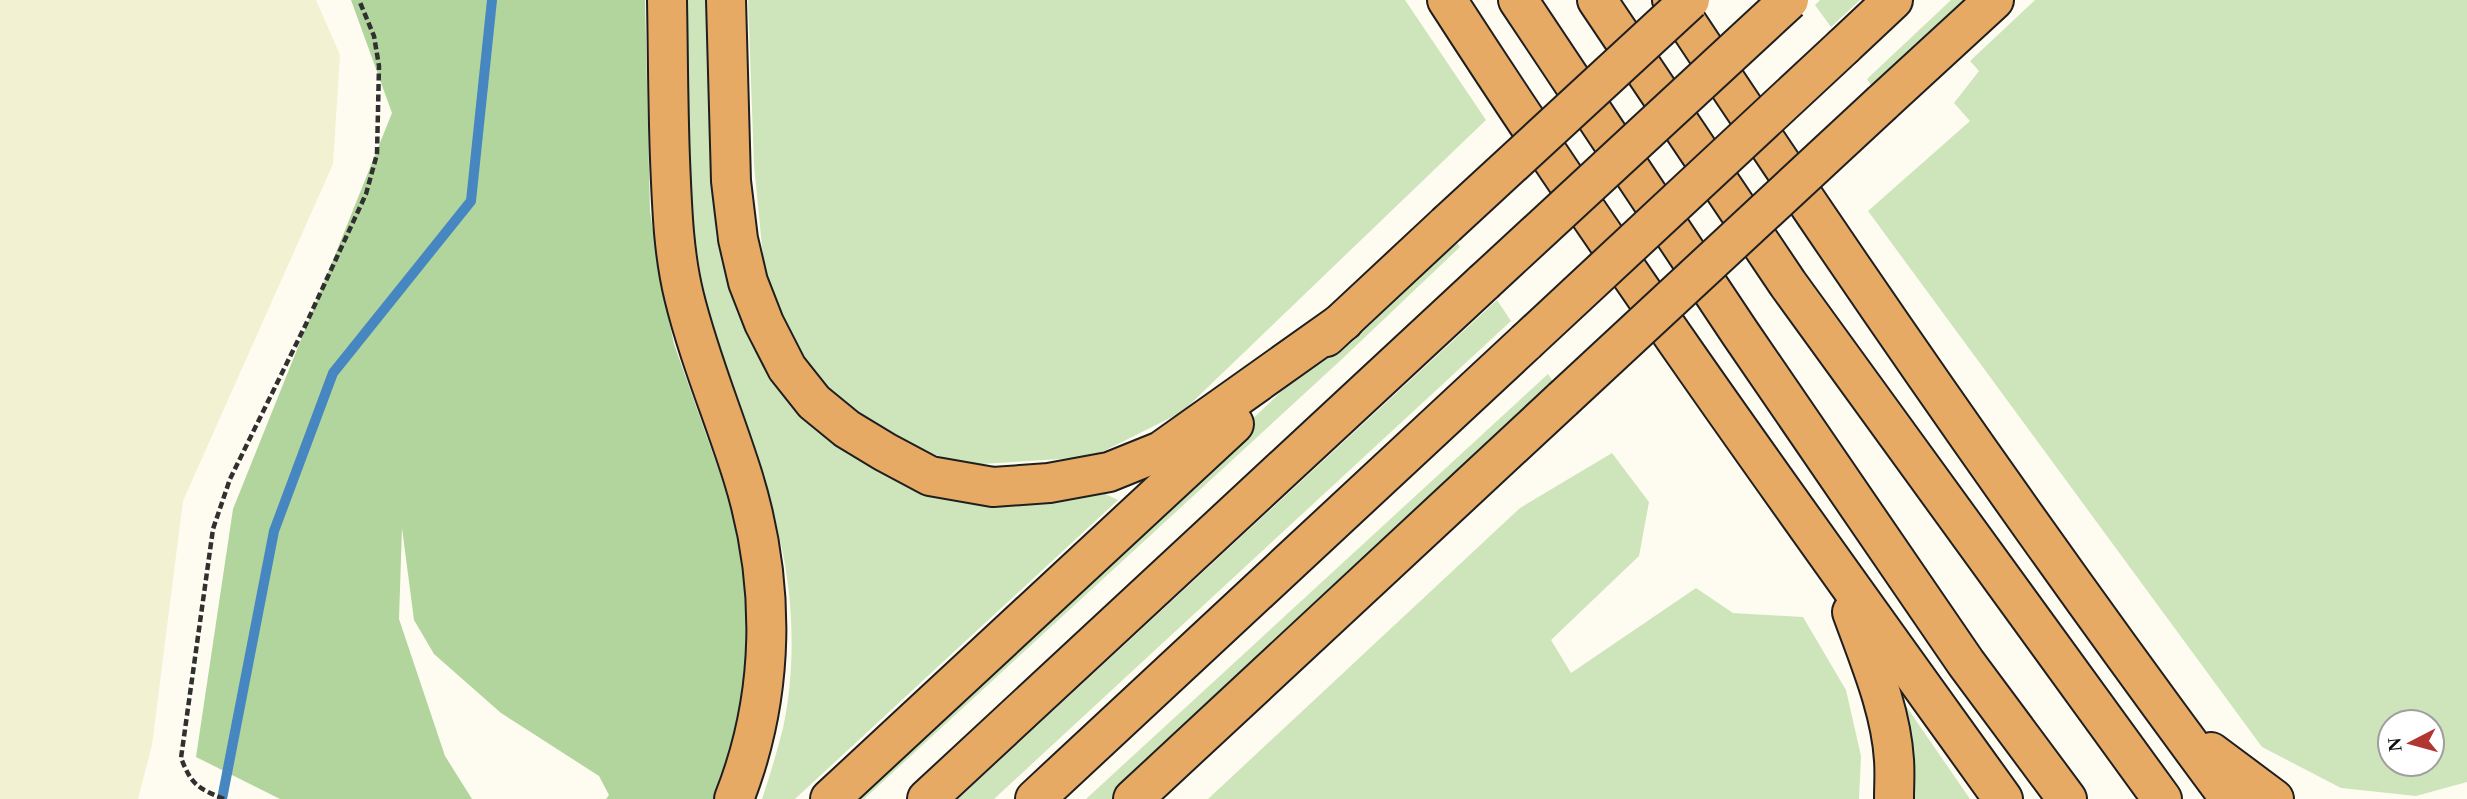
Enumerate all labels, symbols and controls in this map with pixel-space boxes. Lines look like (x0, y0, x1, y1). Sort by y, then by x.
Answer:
north arrow (2376, 708, 2446, 778)
text: N (2383, 737, 2406, 753)

